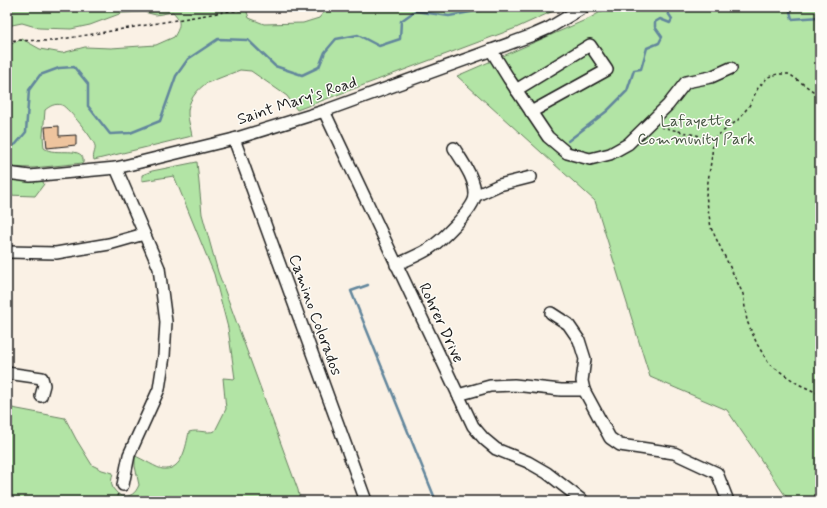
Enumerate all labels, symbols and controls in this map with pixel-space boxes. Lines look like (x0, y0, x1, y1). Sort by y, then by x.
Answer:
street label: Saint Mary's Road (234, 72, 360, 130)
park label: Lafayette Community Park (637, 111, 755, 150)
street label: Camino Colorados (283, 251, 347, 379)
street label: Rohrer Drive (413, 280, 469, 366)

